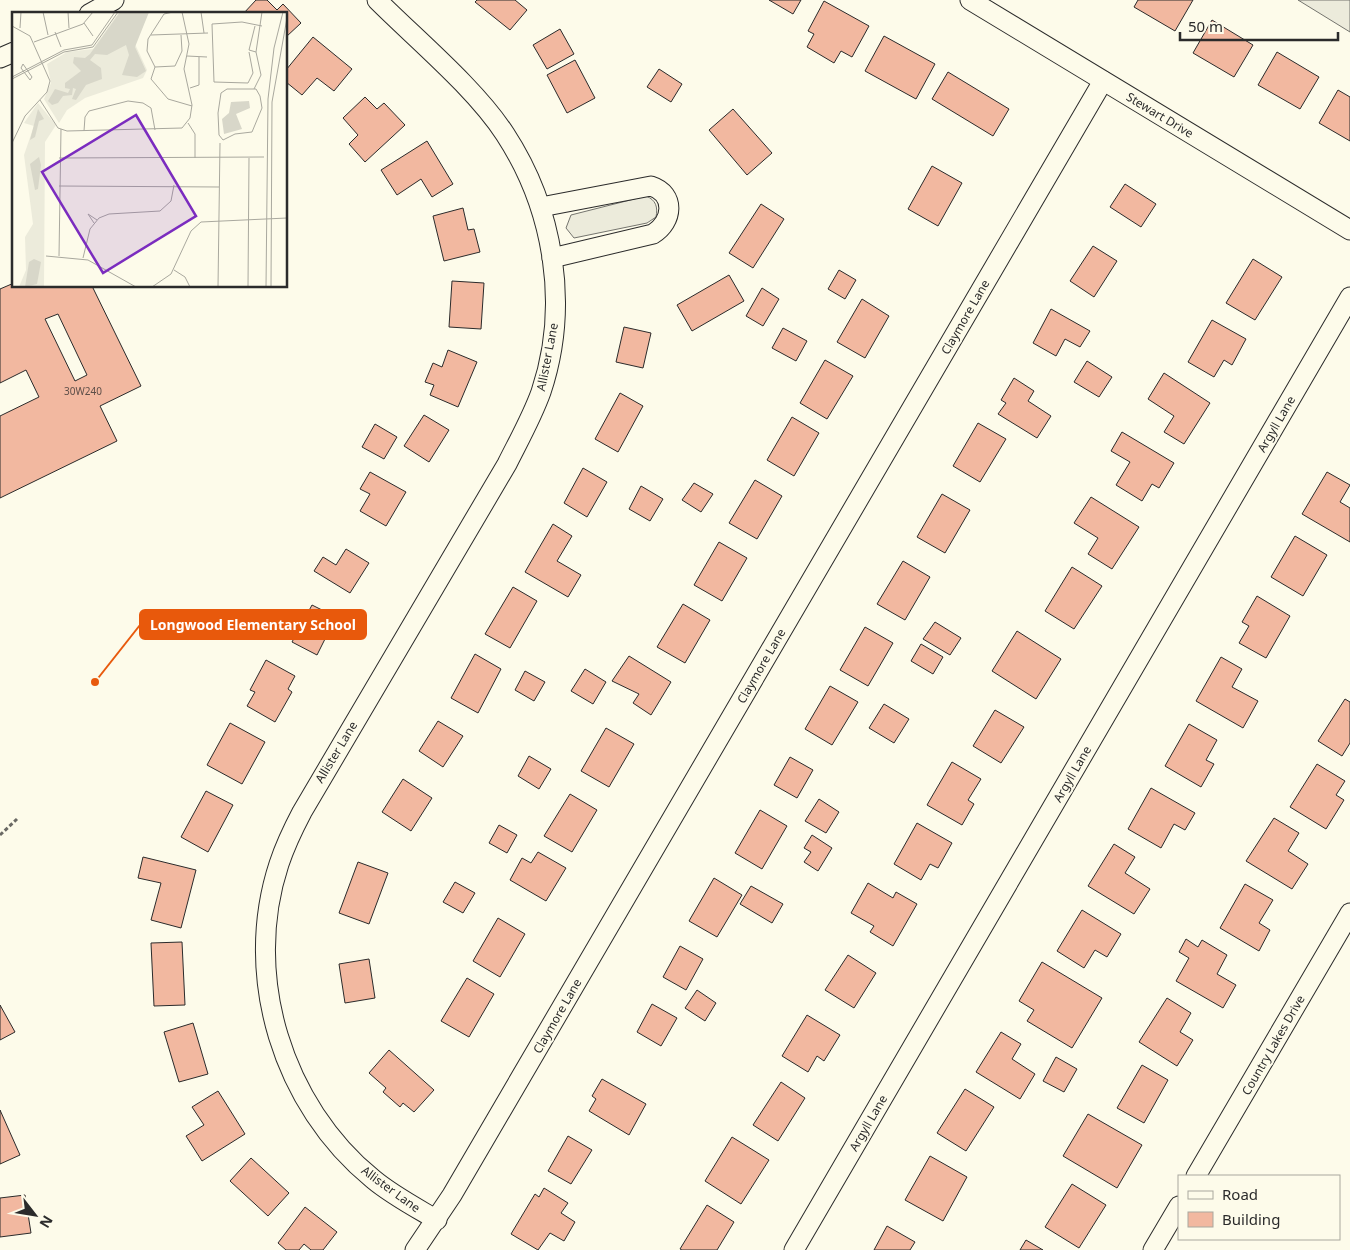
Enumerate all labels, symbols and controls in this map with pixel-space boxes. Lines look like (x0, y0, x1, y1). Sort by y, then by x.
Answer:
scale bar (1180, 10, 1338, 42)
inset map (12, 12, 288, 288)
text: 50 m (1188, 16, 1223, 36)
street label: Stewart Drive (1123, 88, 1197, 142)
street label: Claymore Lane (937, 276, 993, 358)
street label: Allister Lane (532, 321, 562, 393)
house number: 30W240 (64, 384, 102, 398)
street label: Argyll Lane (1253, 392, 1299, 455)
callout: Longwood Elementary School (140, 610, 366, 639)
text: Longwood Elementary School (150, 615, 356, 634)
street label: Claymore Lane (733, 625, 789, 707)
street label: Allister Lane (311, 718, 361, 786)
street label: Argyll Lane (1049, 742, 1095, 805)
street label: Claymore Lane (529, 975, 585, 1057)
street label: Country Lakes Drive (1237, 992, 1309, 1098)
street label: Argyll Lane (845, 1091, 891, 1154)
street label: Allister Lane (358, 1162, 424, 1216)
legend (1178, 1175, 1340, 1240)
text: Road (1222, 1184, 1258, 1204)
north arrow (10, 1190, 60, 1240)
text: Building (1222, 1209, 1280, 1229)
text: N (35, 1212, 58, 1232)

